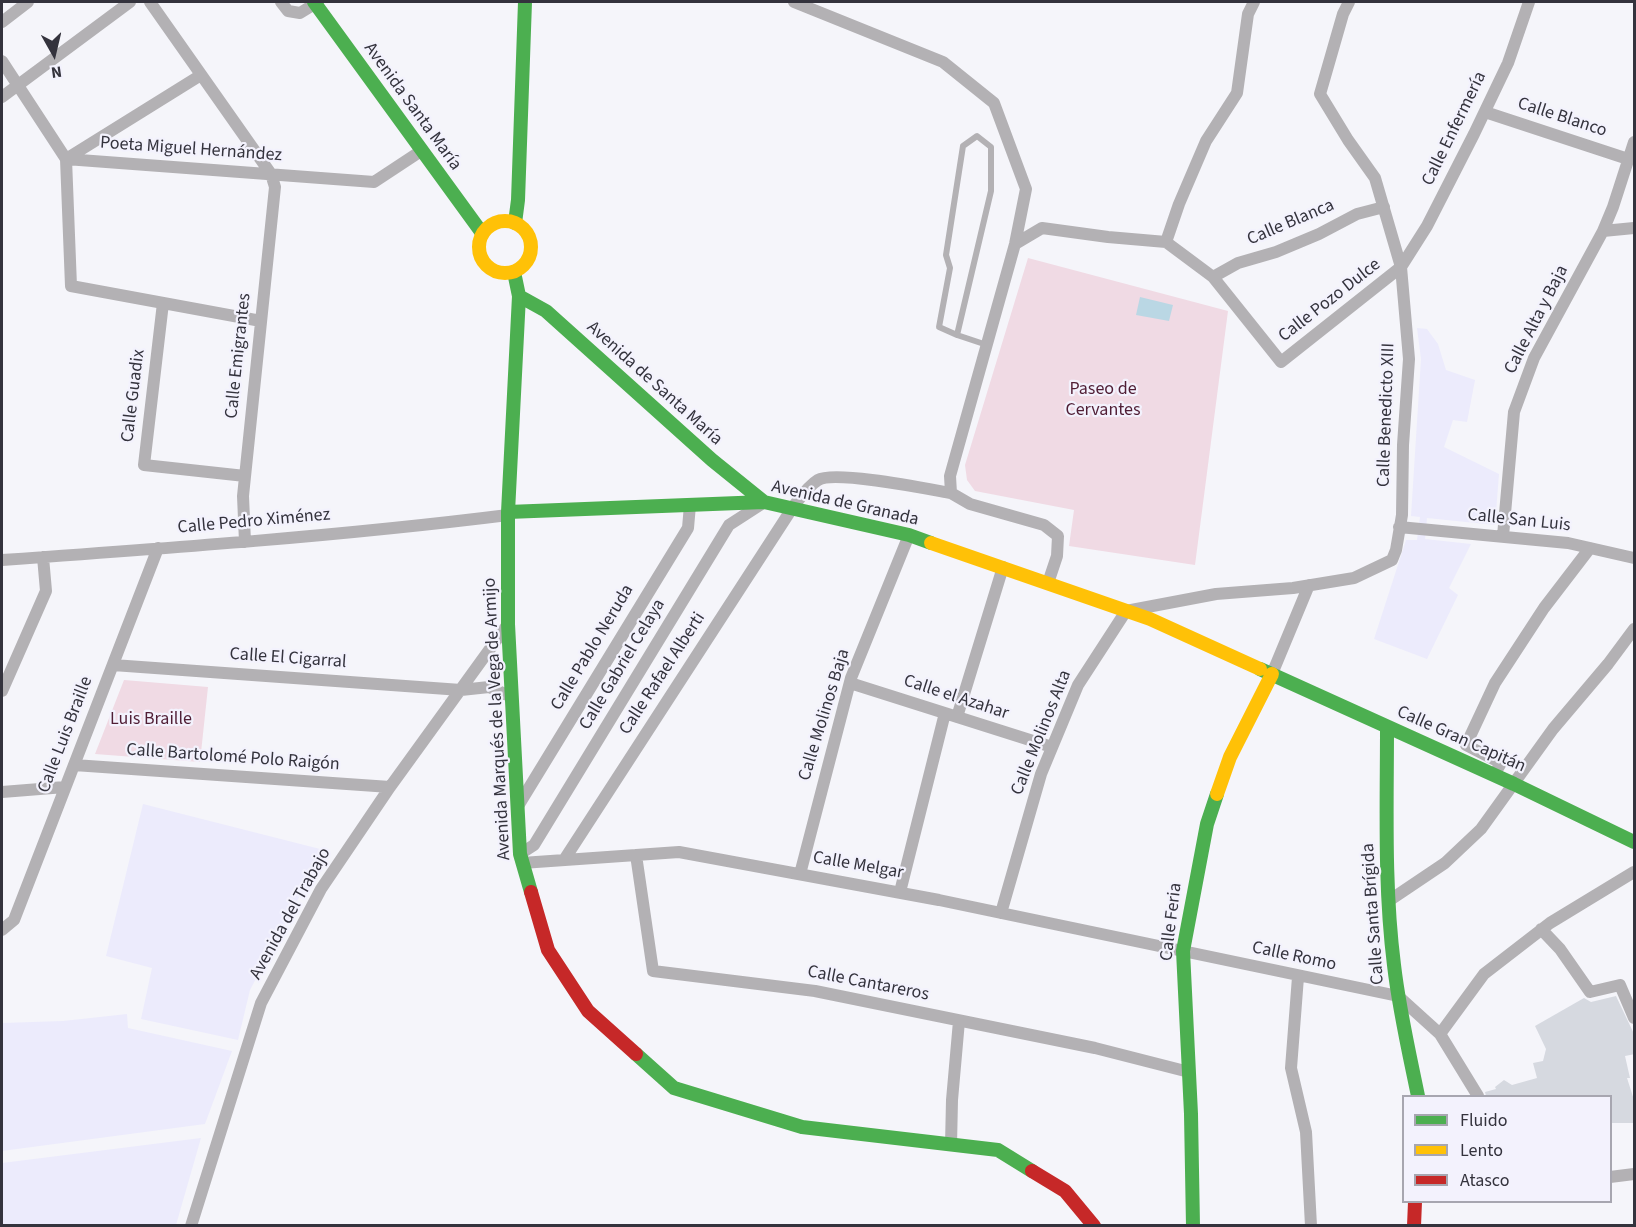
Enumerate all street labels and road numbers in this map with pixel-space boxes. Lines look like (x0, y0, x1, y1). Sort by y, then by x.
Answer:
street label: Avenida Santa María (358, 39, 466, 175)
street label: Calle Enfermería (1418, 68, 1492, 190)
street label: Calle Blanco (1515, 93, 1609, 143)
street label: Poeta Miguel Hernández (99, 133, 283, 167)
street label: Calle Blanca (1244, 195, 1338, 251)
street label: Calle Pozo Dulce (1275, 254, 1385, 348)
street label: Calle Alta y Baja (1500, 262, 1574, 378)
street label: Calle Emigrantes (222, 292, 256, 420)
street label: Avenida de Santa María (582, 317, 726, 451)
street label: Calle Benedicto XIII (1374, 342, 1400, 488)
street label: Calle Guadix (118, 348, 150, 444)
street label: Avenida de Granada (769, 477, 921, 531)
street label: Calle Pedro Ximénez (177, 505, 331, 539)
street label: Calle San Luis (1466, 505, 1572, 537)
street label: Avenida Marqués de la Vega de Armijo (480, 577, 516, 861)
street label: Calle Pablo Neruda (547, 581, 639, 715)
street label: Calle Gabriel Celaya (575, 596, 671, 734)
street label: Calle Rafael Alberti (615, 609, 711, 739)
street label: Calle El Cigarral (229, 644, 347, 674)
street label: Calle Molinos Baja (795, 646, 855, 784)
street label: Calle Molinos Alta (1007, 667, 1077, 799)
street label: Calle el Azahar (901, 671, 1011, 725)
street label: Calle Luis Braille (34, 674, 98, 796)
street label: Calle Gran Capitán (1393, 702, 1529, 778)
street label: Calle Bartolomé Polo Raigón (126, 740, 340, 776)
street label: Calle Santa Brígida (1358, 843, 1390, 985)
street label: Avenida del Trabajo (246, 844, 336, 984)
street label: Calle Melgar (811, 847, 905, 885)
street label: Calle Feria (1157, 882, 1187, 962)
street label: Calle Romo (1250, 938, 1338, 976)
street label: Calle Cantareros (805, 962, 931, 1006)

